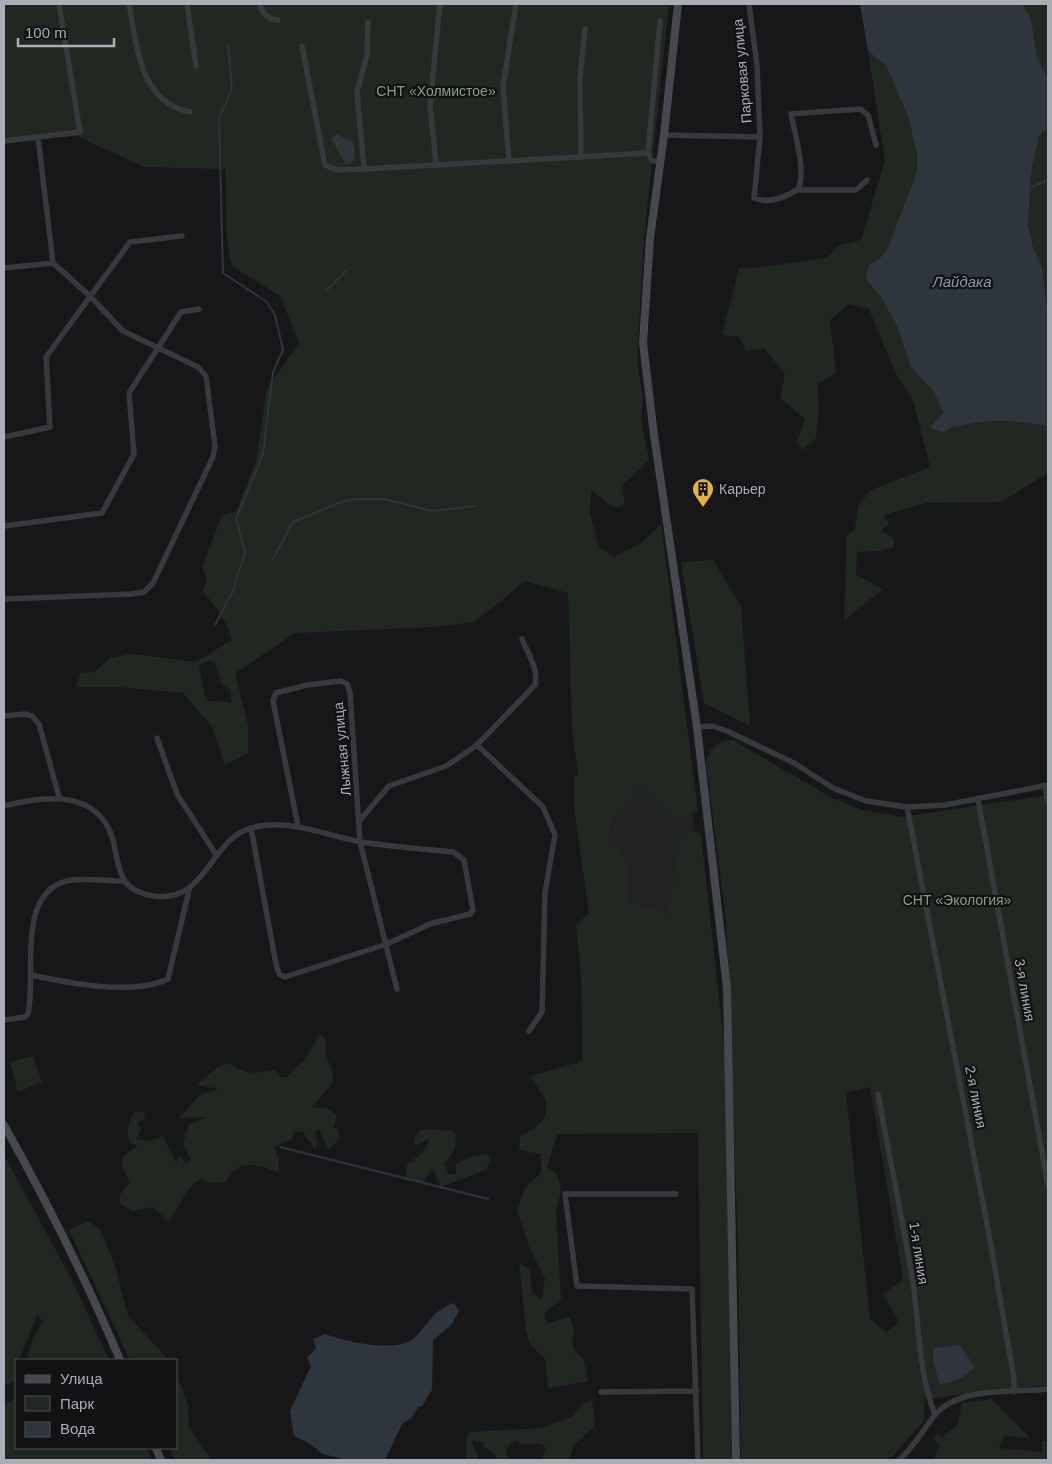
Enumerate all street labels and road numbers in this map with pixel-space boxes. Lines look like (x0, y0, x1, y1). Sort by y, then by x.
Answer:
street label: Парковая улица (729, 18, 755, 124)
street label: Лыжная улица (330, 701, 354, 797)
street label: 3-я линия (1012, 958, 1038, 1022)
street label: 2-я линия (962, 1065, 990, 1129)
street label: 1-я линия (906, 1221, 932, 1285)

